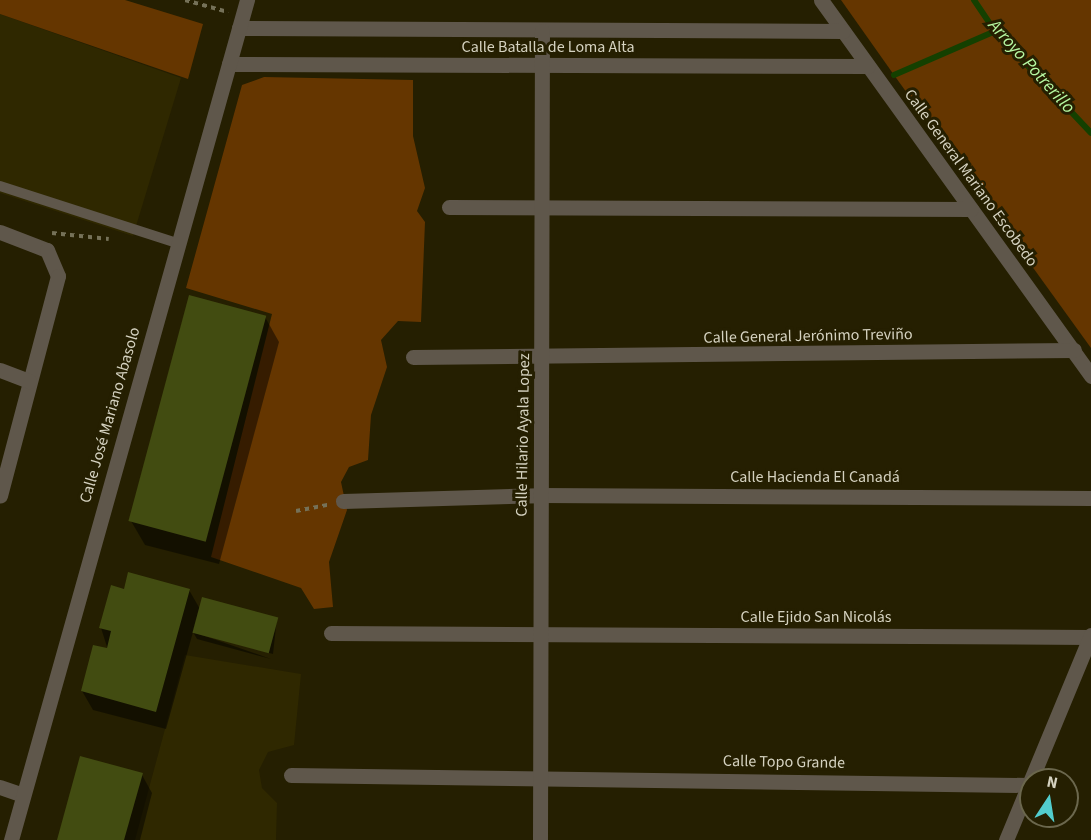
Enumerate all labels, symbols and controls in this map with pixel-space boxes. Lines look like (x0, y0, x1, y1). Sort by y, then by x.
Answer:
water label: Arroyo Potrerillo (983, 16, 1079, 118)
street label: Calle Batalla de Loma Alta (461, 37, 635, 57)
street label: Calle General Mariano Escobedo (900, 86, 1042, 270)
street label: Calle José Mariano Abasolo (76, 325, 144, 505)
street label: Calle General Jerónimo Treviño (703, 325, 913, 347)
street label: Calle Hilario Ayala Lopez (512, 353, 534, 517)
street label: Calle Hacienda El Canadá (730, 467, 900, 487)
street label: Calle Ejido San Nicolás (741, 607, 891, 627)
street label: Calle Topo Grande (723, 751, 845, 773)
north arrow (1019, 768, 1079, 828)
text: N (1045, 770, 1060, 794)

